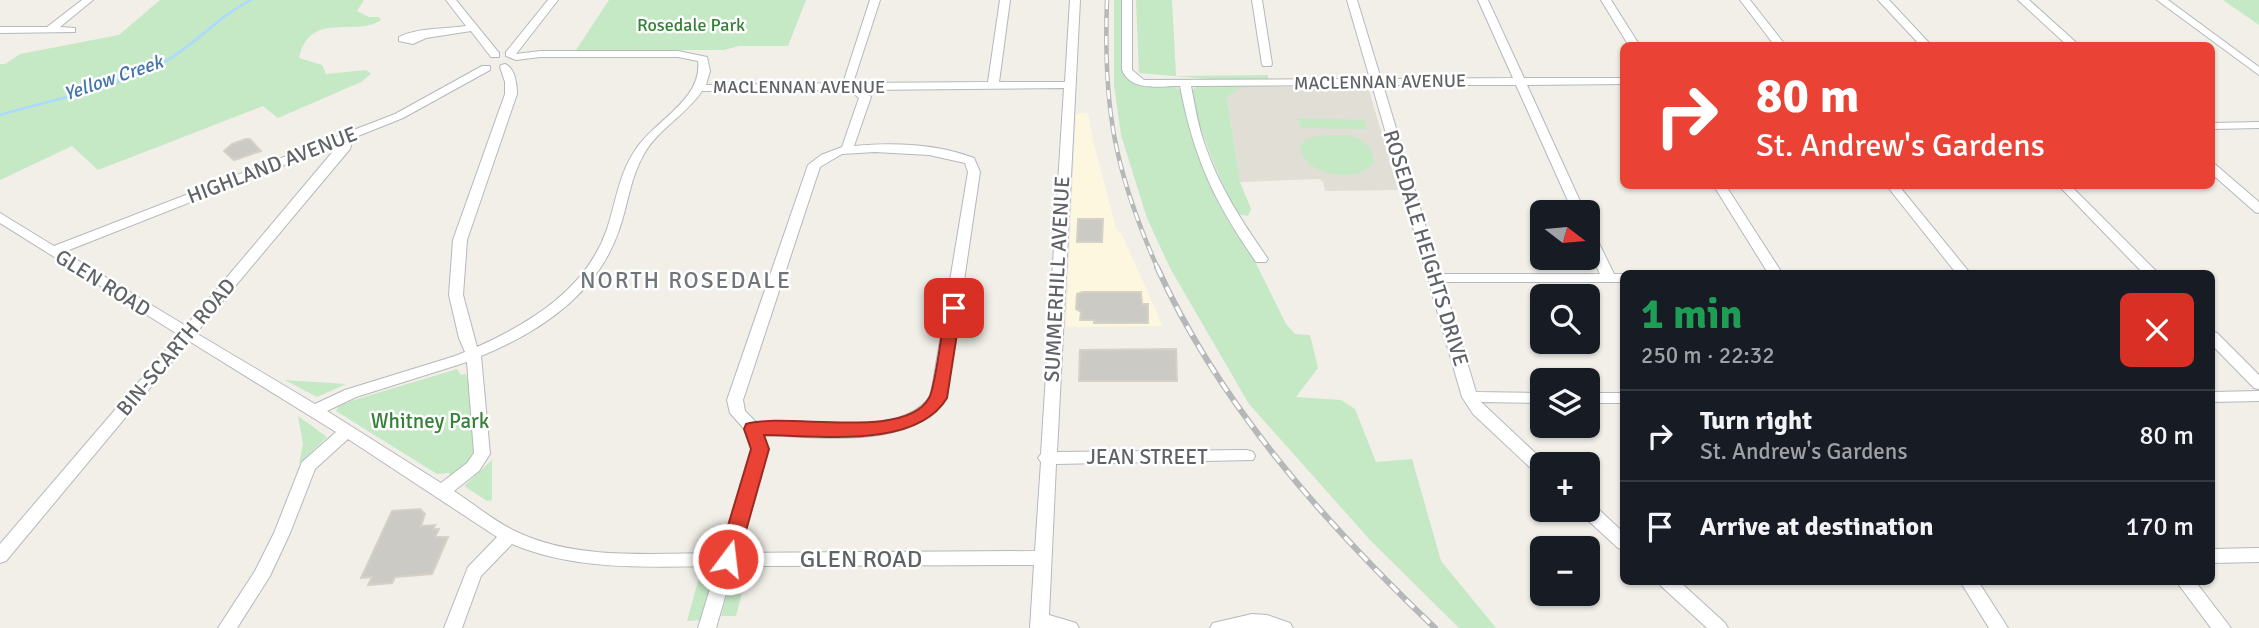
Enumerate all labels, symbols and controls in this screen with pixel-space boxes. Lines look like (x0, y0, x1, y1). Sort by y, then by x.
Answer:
park label: Rosedale Park (637, 14, 745, 36)
water label: Yellow Creek (61, 49, 167, 106)
text: 80 m (1756, 66, 1859, 126)
street label: MACLENNAN AVENUE (1294, 69, 1466, 95)
icon: right (1641, 70, 1732, 161)
street label: MACLENNAN AVENUE (713, 76, 885, 98)
street label: HIGHLAND AVENUE (183, 121, 361, 209)
text: St. Andrew's Gardens (1756, 126, 2045, 165)
street label: ROSEDALE HEIGHTS DRIVE (1378, 127, 1474, 369)
street label: SUMMERHILL AVENUE (1039, 175, 1075, 383)
north arrow (1530, 200, 1600, 270)
map controls (1530, 200, 1600, 606)
street label: GLEN ROAD (51, 244, 155, 322)
district label: NORTH ROSEDALE (580, 266, 792, 295)
street label: BIN-SCARTH ROAD (111, 273, 241, 421)
pin (924, 278, 984, 338)
button: search (1530, 284, 1600, 354)
icon: arrive (935, 289, 973, 327)
text: 1 min (1641, 289, 1742, 340)
button: close (2120, 293, 2194, 367)
text: 250 m · 22:32 (1641, 341, 1775, 370)
button: layers (1530, 368, 1600, 438)
text: Turn right (1700, 405, 1812, 437)
park label: Whitney Park (371, 408, 490, 434)
icon: right (1641, 417, 1679, 455)
text: 80 m (2139, 420, 2194, 452)
text: St. Andrew's Gardens (1700, 437, 1907, 466)
street label: JEAN STREET (1086, 444, 1208, 470)
button: + (1530, 452, 1600, 522)
icon: arrive (1641, 508, 1679, 546)
text: Arrive at destination (1700, 511, 1933, 543)
text: 170 m (2125, 511, 2194, 543)
position arrow (691, 522, 765, 596)
button: − (1530, 536, 1600, 606)
street label: GLEN ROAD (800, 544, 922, 574)

